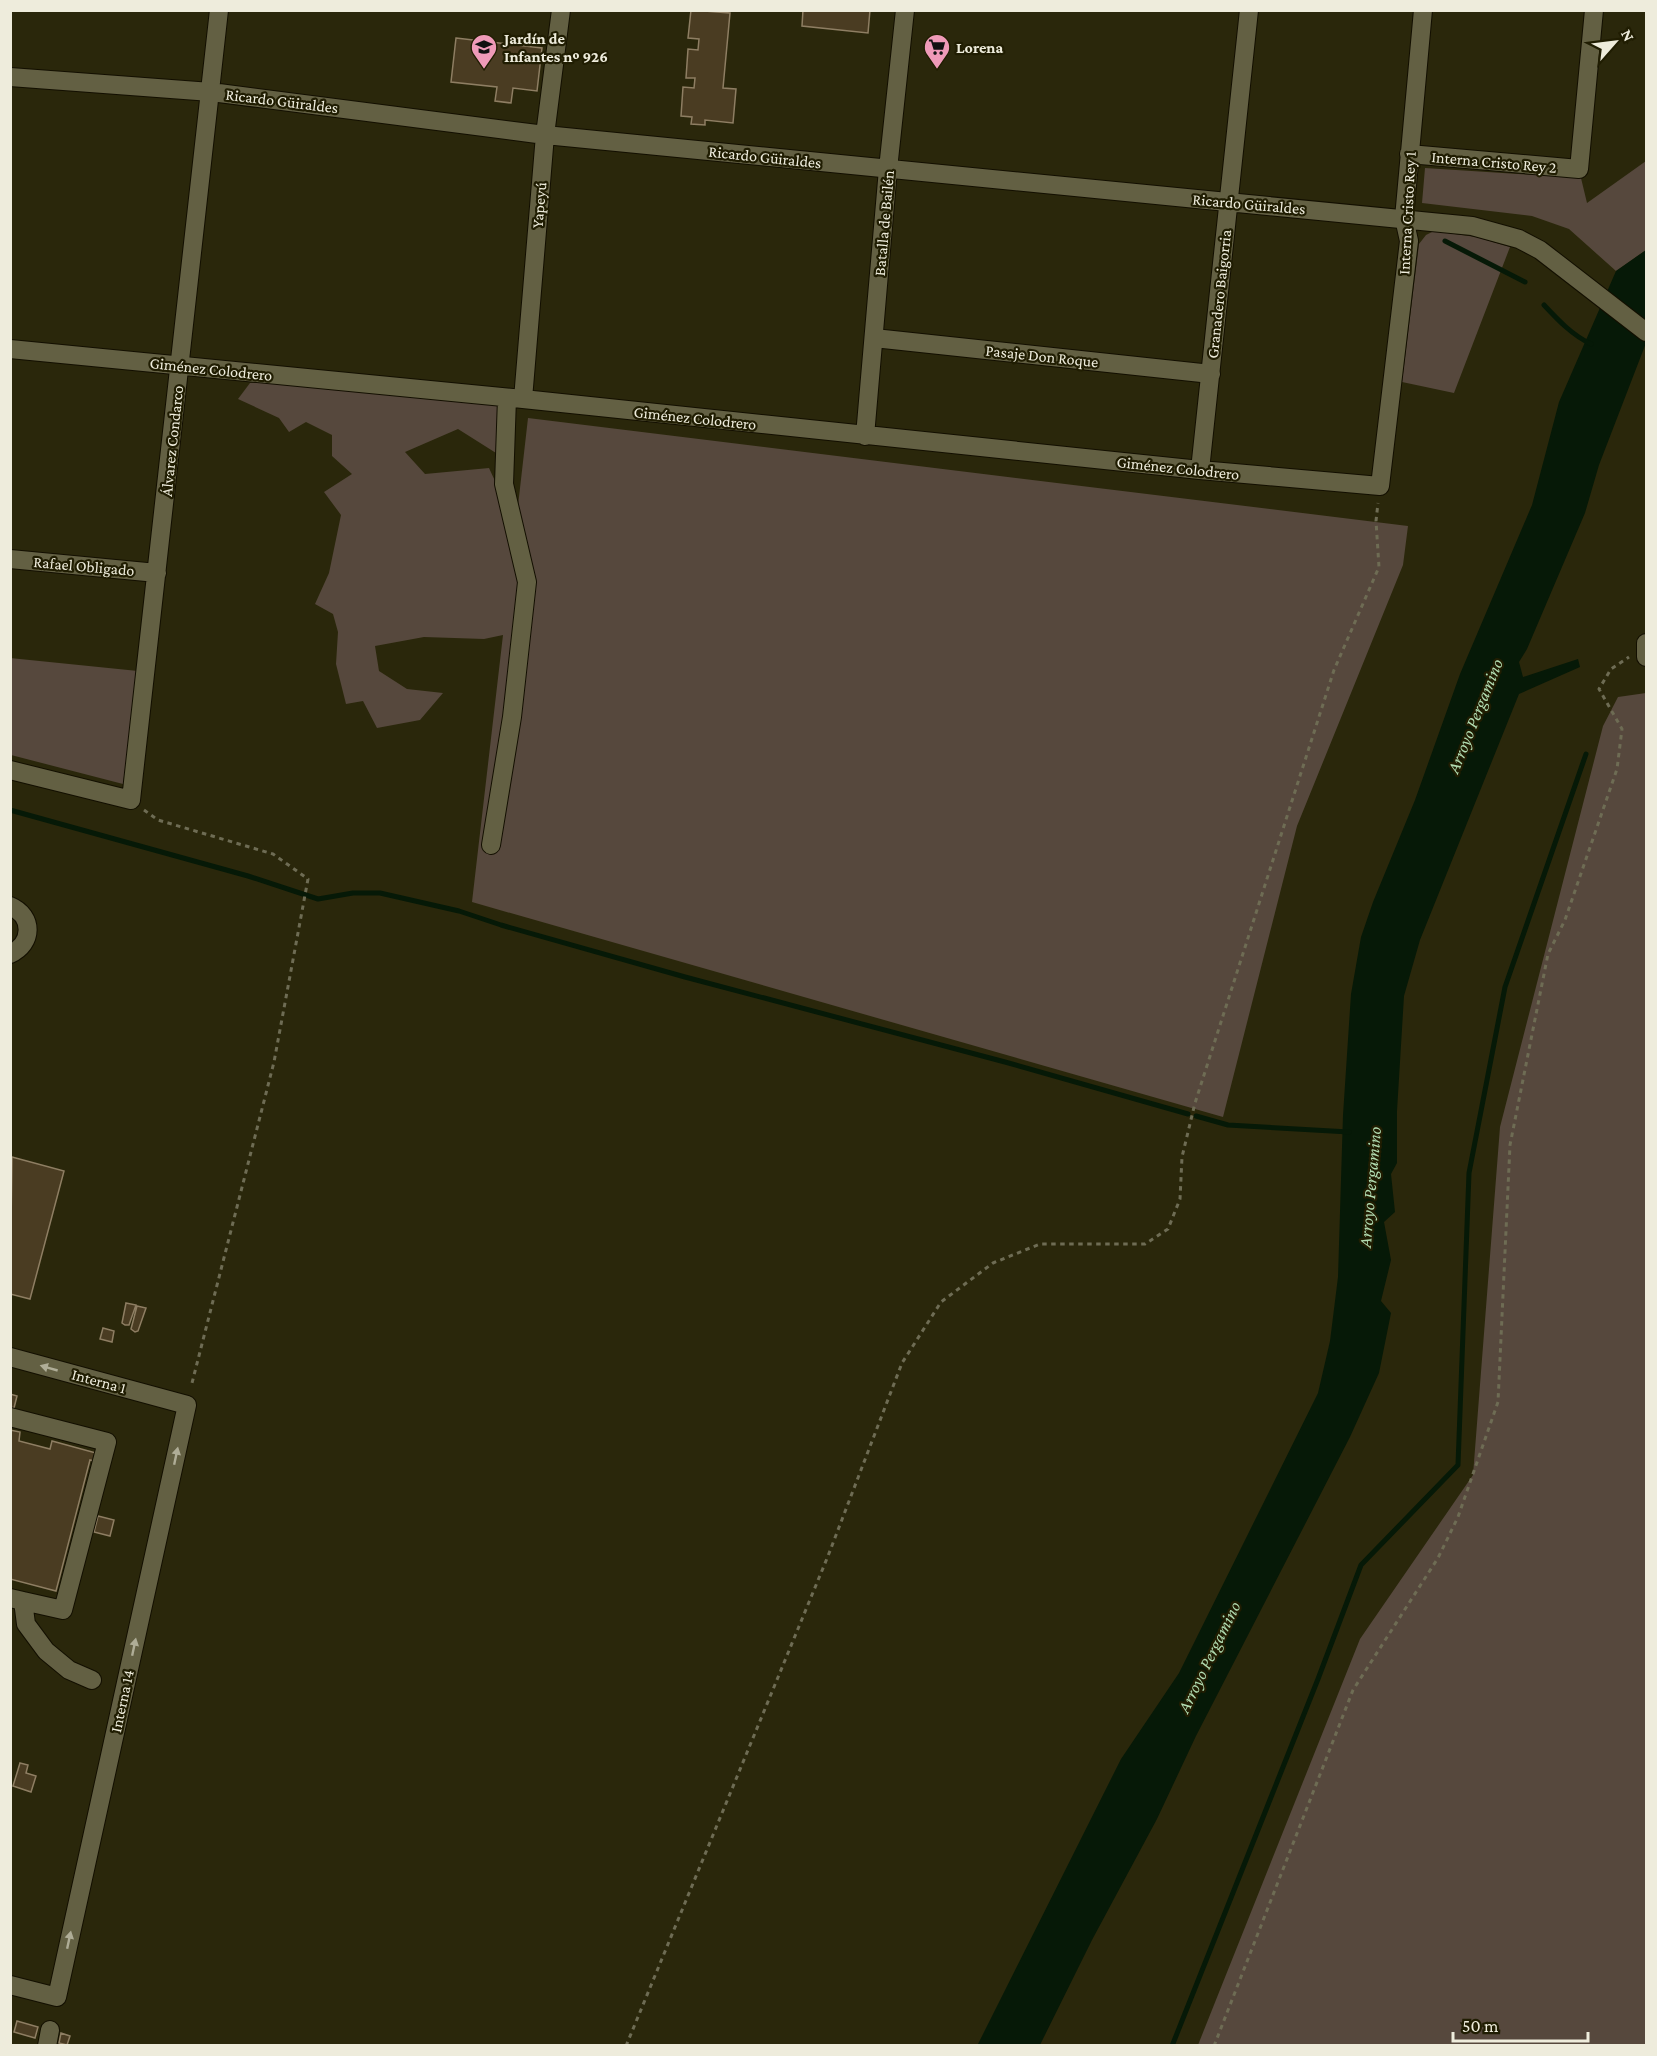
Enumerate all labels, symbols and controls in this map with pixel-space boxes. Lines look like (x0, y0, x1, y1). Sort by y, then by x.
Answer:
north arrow (1585, 12, 1645, 72)
text: N (1618, 26, 1638, 44)
place label: Jardín de Infantes nº 926 (502, 30, 608, 65)
school or university icon: Jardín de Infantes nº 926 (469, 32, 499, 70)
supermarket icon: Lorena (922, 32, 952, 70)
place label: Lorena (956, 39, 1004, 56)
street label: Ricardo Güiraldes (225, 86, 339, 116)
street label: Ricardo Güiraldes (708, 143, 822, 171)
street label: Interna Cristo Rey 2 (1431, 148, 1558, 177)
street label: Interna Cristo Rey 1 (1395, 151, 1420, 275)
street label: Batalla de Bailén (871, 169, 897, 277)
street label: Yapeyú (529, 181, 551, 229)
street label: Ricardo Güiraldes (1192, 191, 1306, 217)
street label: Granadero Baigorria (1204, 228, 1235, 359)
street label: Pasaje Don Roque (985, 342, 1099, 371)
street label: Giménez Colodrero (149, 354, 273, 384)
street label: Álvarez Condarco (158, 385, 186, 497)
street label: Giménez Colodrero (633, 403, 757, 433)
street label: Giménez Colodrero (1116, 453, 1240, 483)
street label: Rafael Obligado (33, 553, 135, 580)
water label: Arroyo Pergamino (1443, 656, 1507, 777)
water label: Arroyo Pergamino (1355, 1125, 1385, 1249)
one-way arrow (40, 1363, 58, 1372)
street label: Interna 1 (70, 1366, 128, 1396)
one-way arrow (171, 1447, 181, 1466)
water label: Arroyo Pergamino (1173, 1598, 1245, 1717)
one-way arrow (129, 1638, 139, 1656)
street label: Interna 14 (107, 1668, 137, 1734)
one-way arrow (65, 1930, 74, 1949)
scale bar (1453, 2005, 1588, 2043)
text: 50 m (1462, 2016, 1499, 2036)

